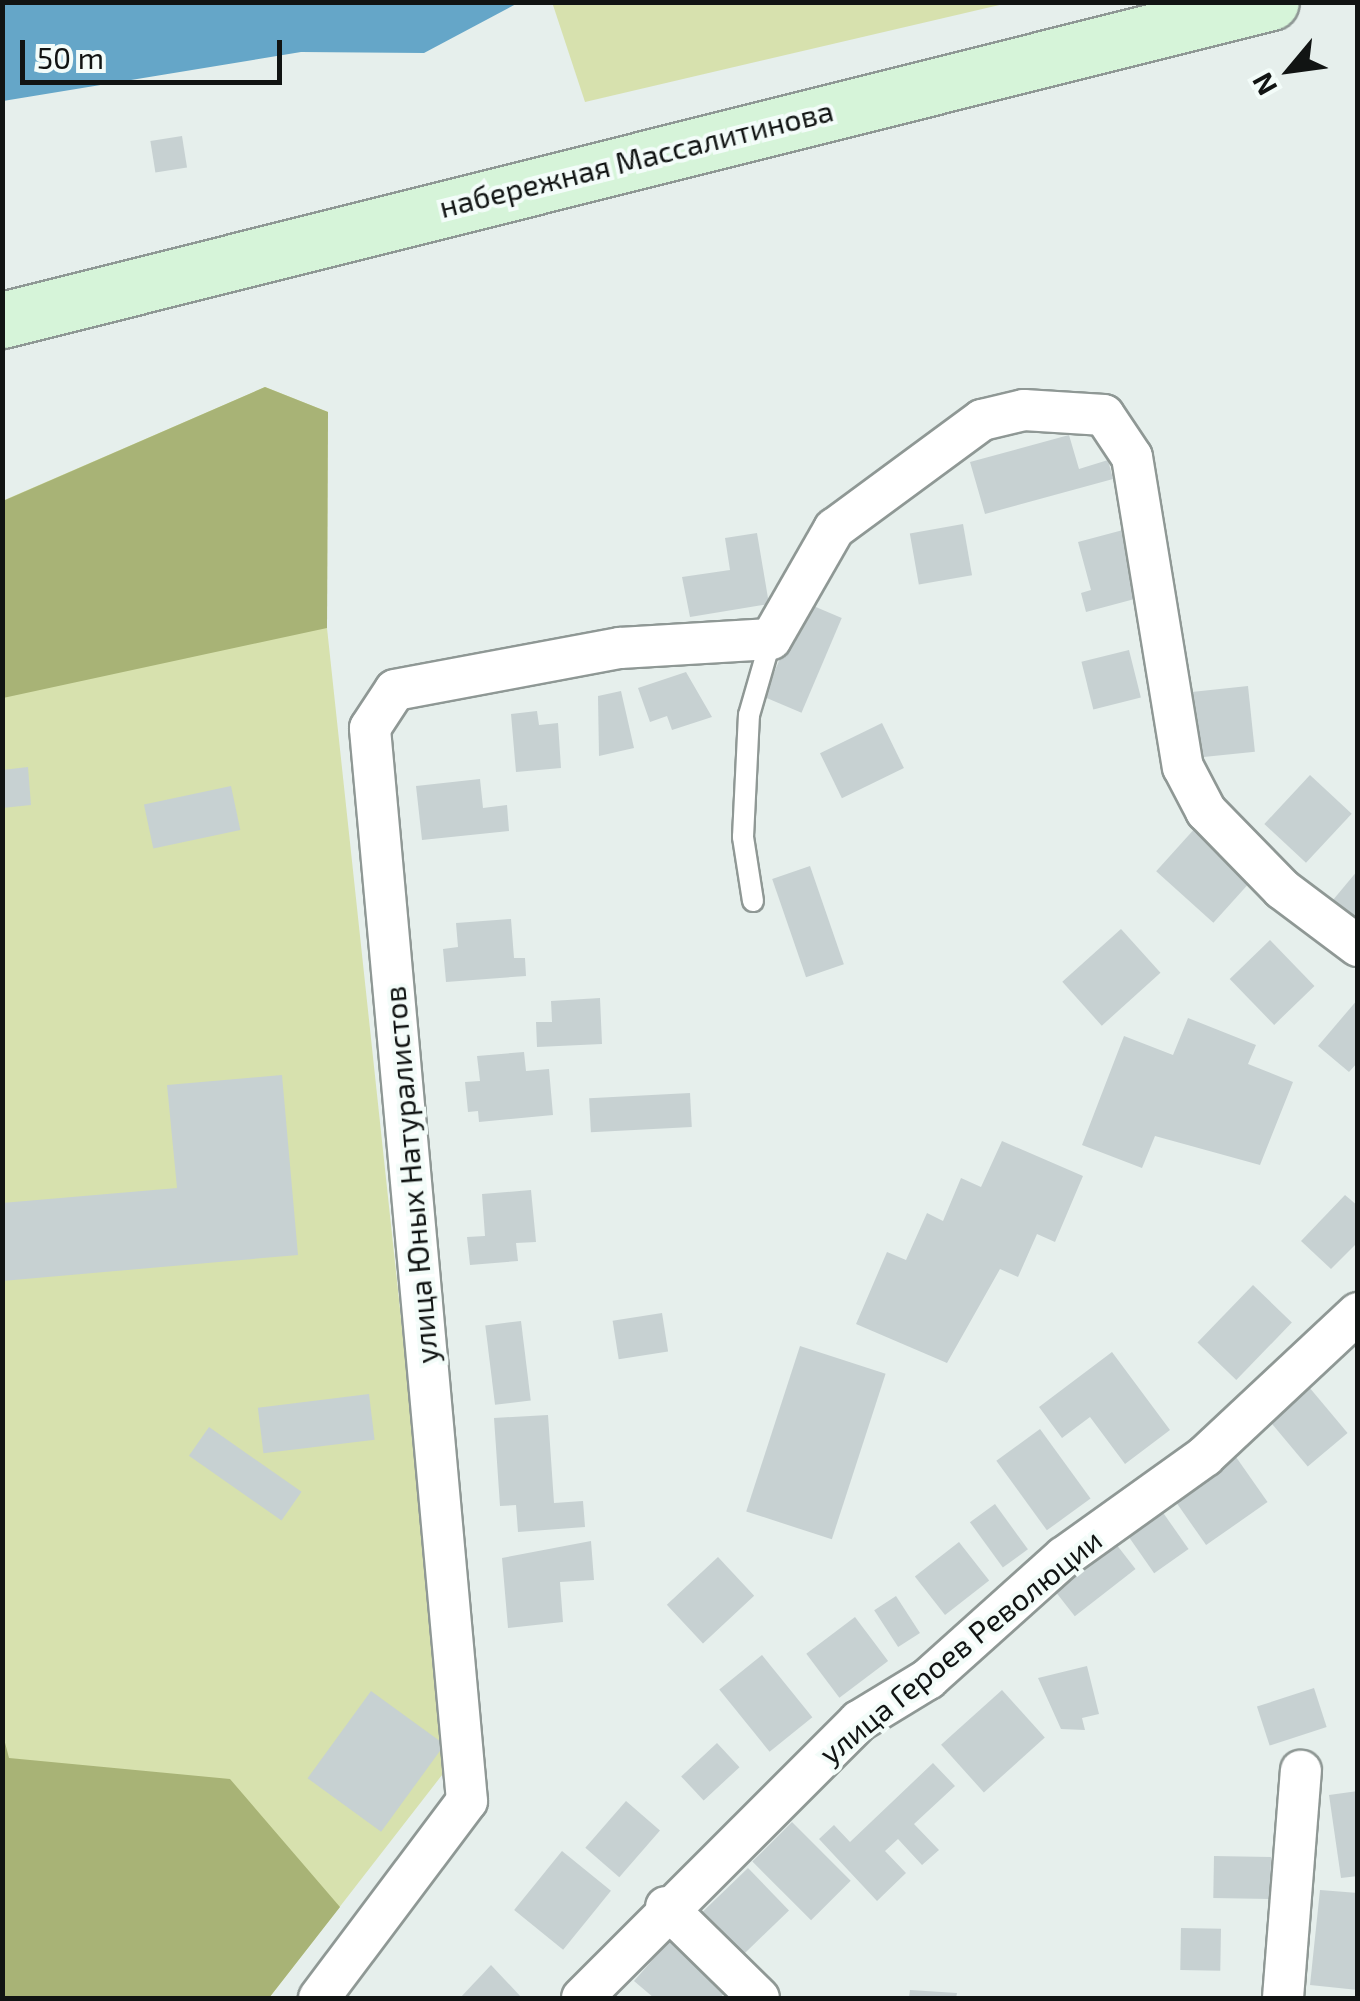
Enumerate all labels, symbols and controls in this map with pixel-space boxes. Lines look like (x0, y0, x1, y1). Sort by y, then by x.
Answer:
scale bar (25, 20, 288, 82)
north arrow (1240, 20, 1340, 120)
text: 50 m (37, 39, 104, 75)
text: N (1244, 67, 1284, 102)
street label: набережная Массалитинова (435, 92, 837, 224)
street label: улица Юных Натуралистов (376, 985, 444, 1365)
street label: улица Героев Революции (812, 1521, 1108, 1771)

